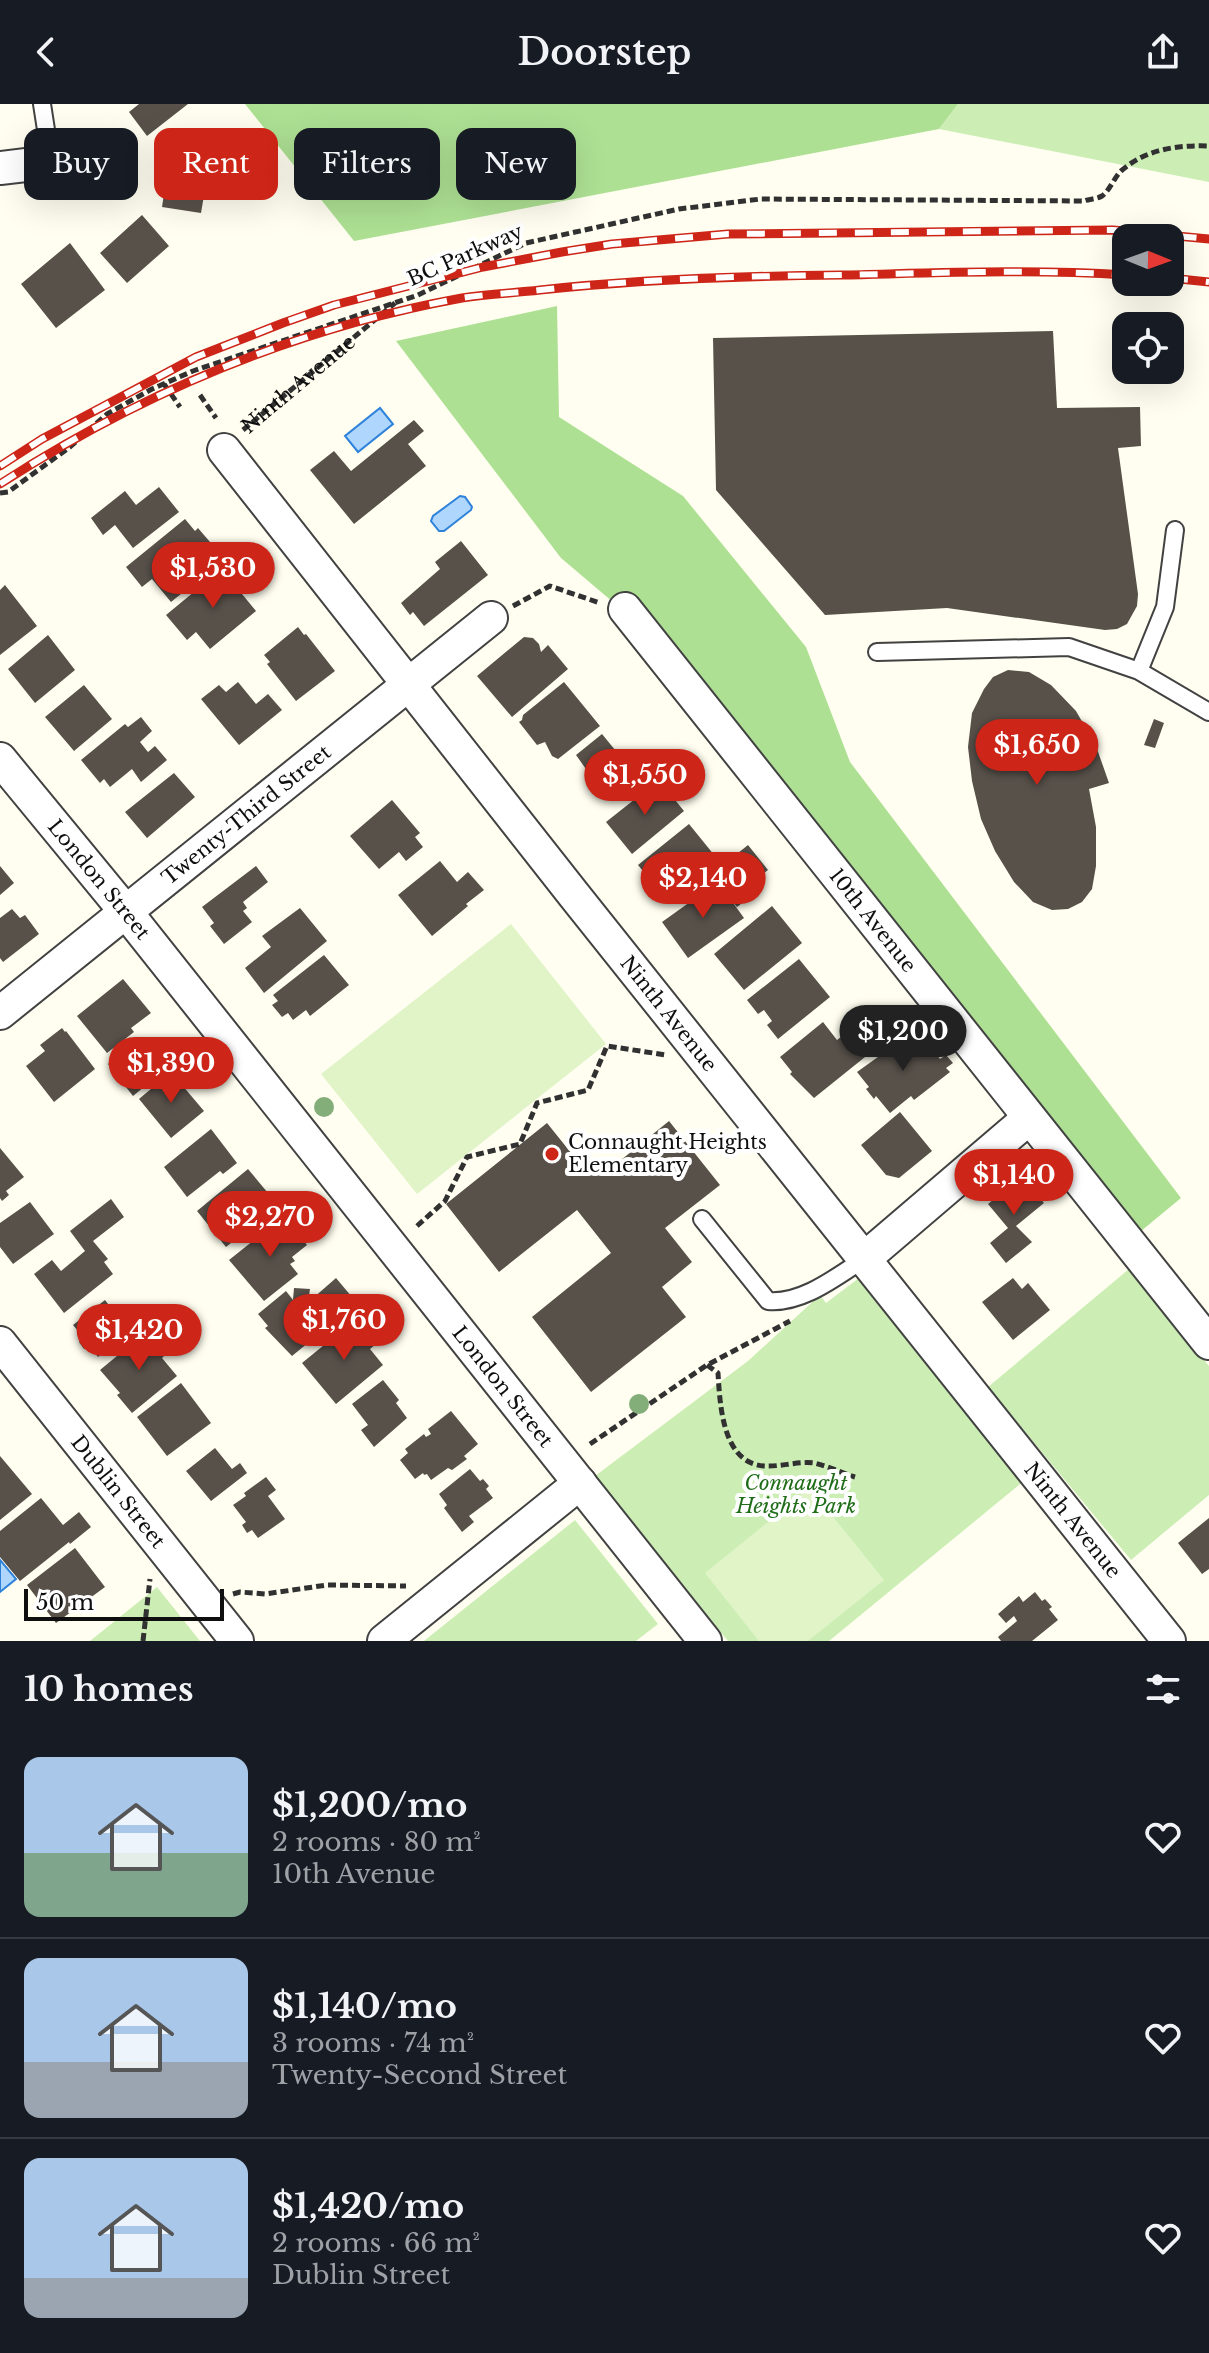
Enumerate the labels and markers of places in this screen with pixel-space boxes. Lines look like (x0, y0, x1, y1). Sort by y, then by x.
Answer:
pin: $1,530 (148, 542, 278, 610)
pin: $1,650 (972, 719, 1102, 787)
pin: $1,550 (580, 749, 710, 817)
pin: $2,140 (638, 852, 768, 920)
pin: $1,200 (838, 1005, 968, 1073)
pin: $1,390 (106, 1037, 236, 1105)
place label: Connaught Heights Elementary (568, 1130, 767, 1177)
marker: Connaught Heights Elementary (543, 1145, 561, 1163)
pin: $1,140 (949, 1149, 1079, 1217)
pin: $2,270 (205, 1191, 335, 1259)
pin: $1,760 (279, 1294, 409, 1362)
pin: $1,420 (74, 1304, 204, 1372)

